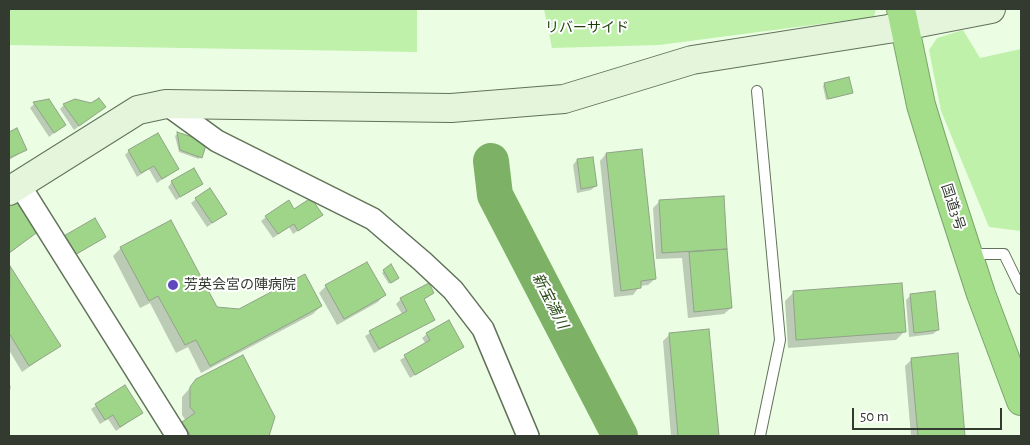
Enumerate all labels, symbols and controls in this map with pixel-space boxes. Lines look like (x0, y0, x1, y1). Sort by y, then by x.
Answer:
park label: リバーサイド (545, 20, 629, 36)
street label: 国道3号 (938, 182, 968, 232)
water label: 新宝満川 (528, 270, 572, 332)
place label: 芳英会宮の陣病院 (184, 277, 296, 293)
marker: 芳英会宮の陣病院 (166, 278, 180, 292)
scale bar (855, 398, 1005, 430)
text: 50 m (860, 409, 889, 424)

